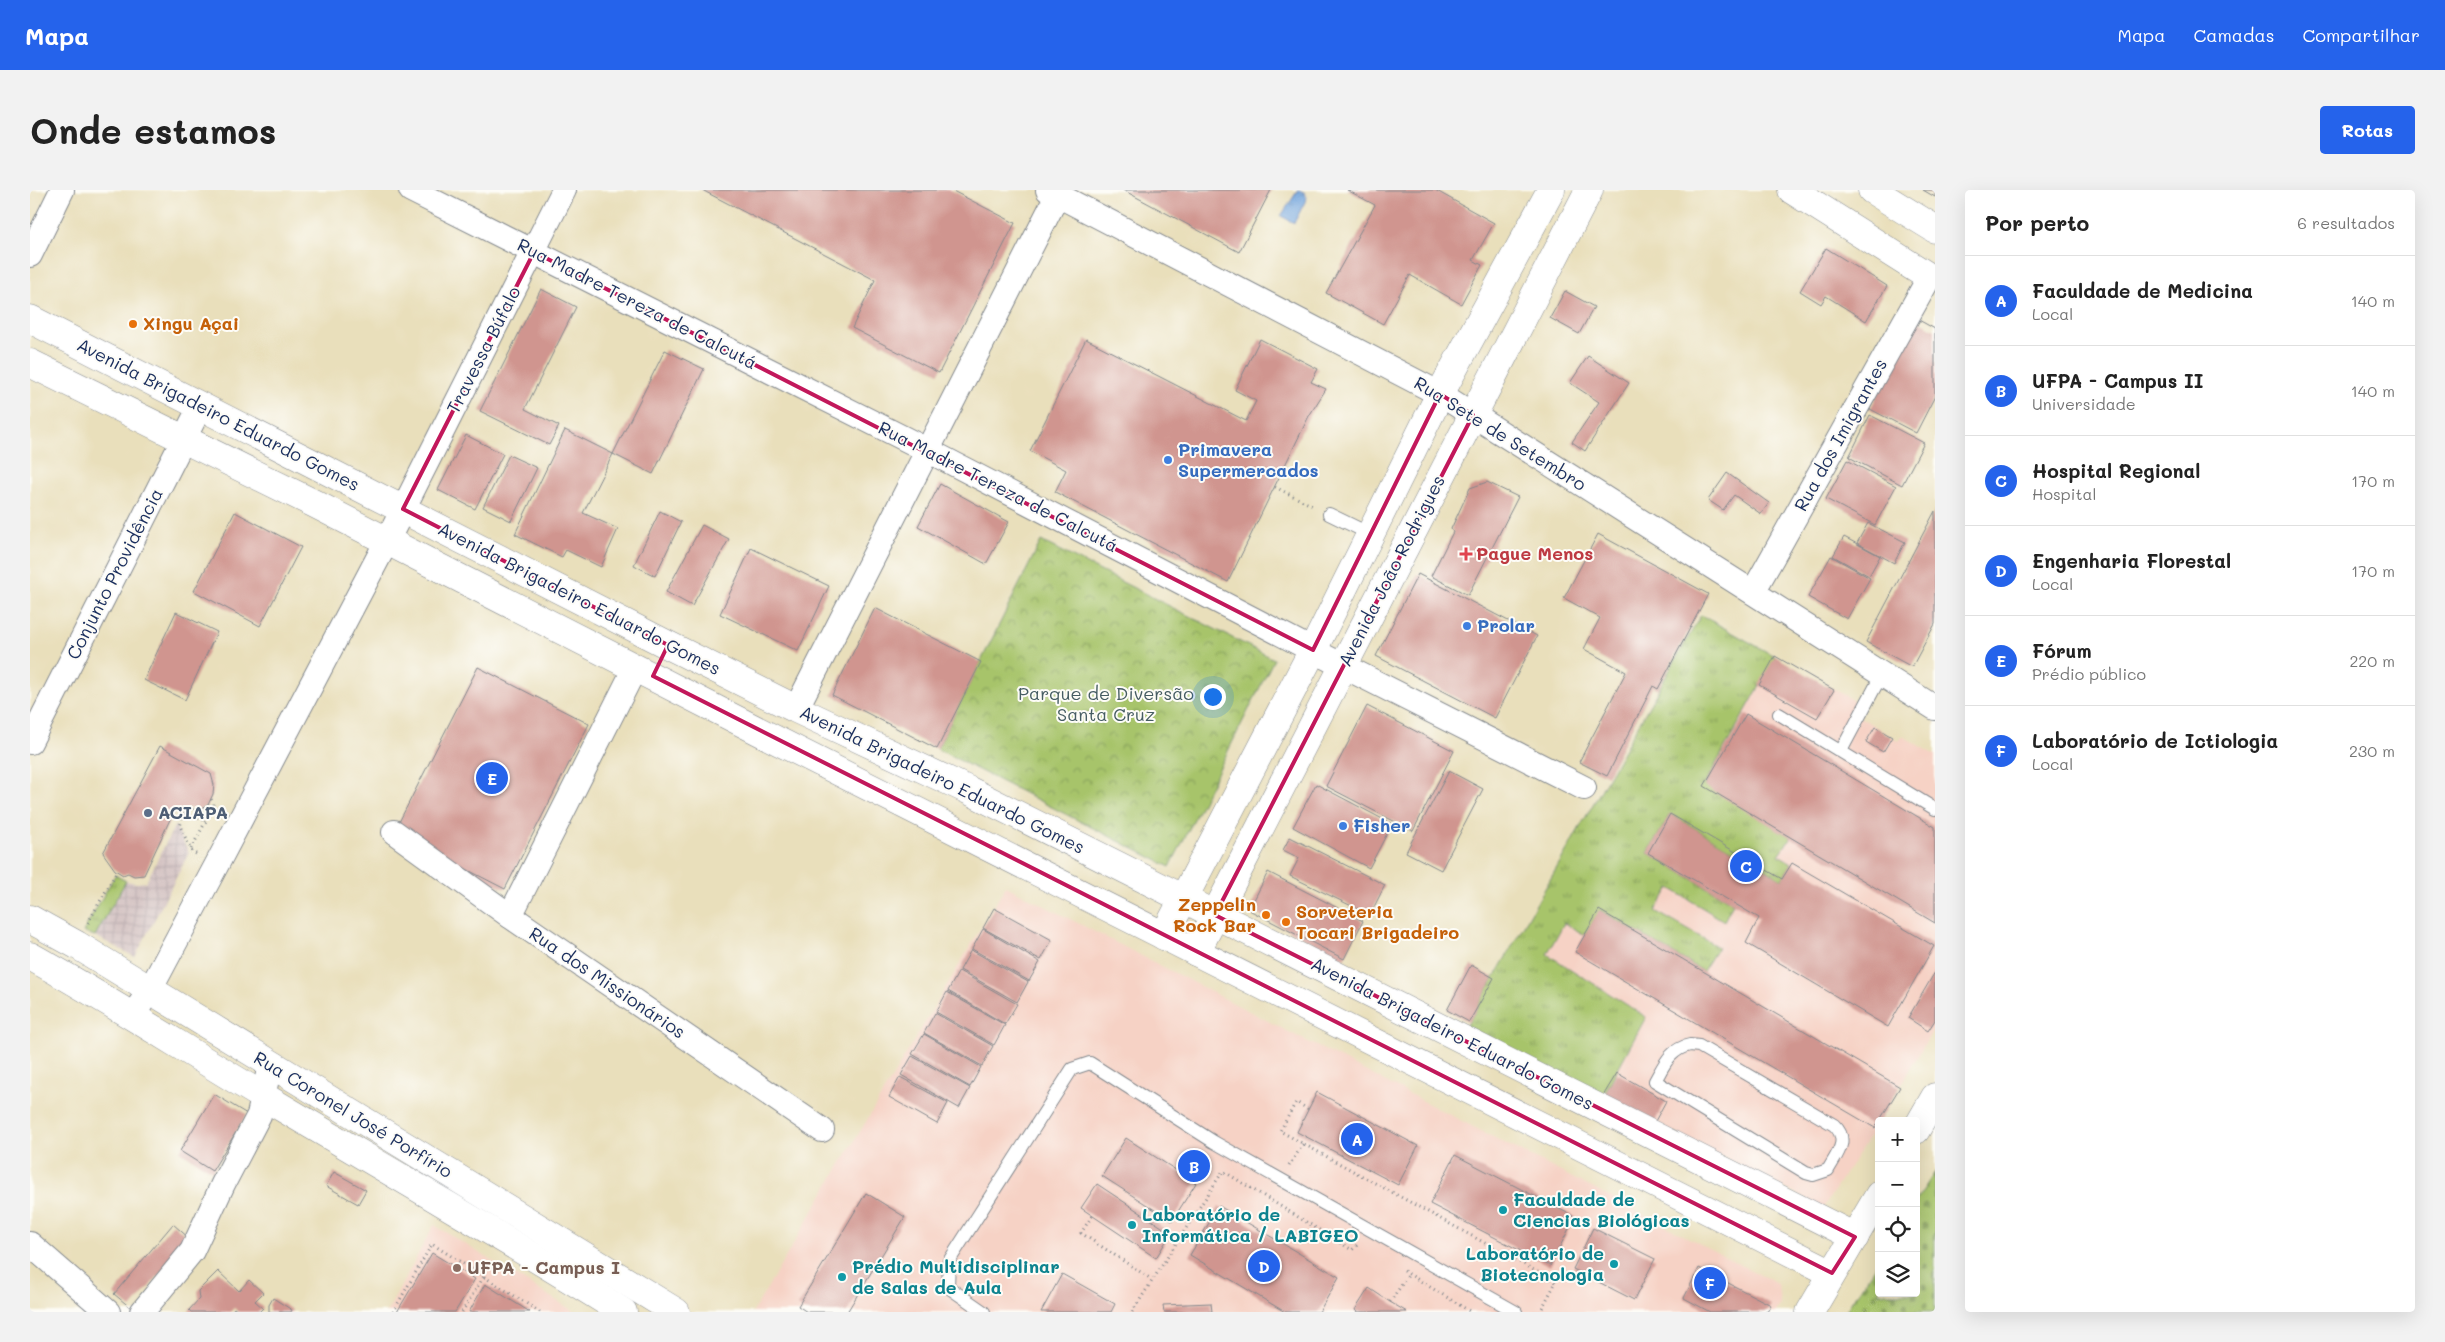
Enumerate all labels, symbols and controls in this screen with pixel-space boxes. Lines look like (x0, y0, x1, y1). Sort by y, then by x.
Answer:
text: Mapa (25, 20, 89, 51)
text: Mapa (2118, 23, 2165, 47)
text: Camadas (2193, 23, 2274, 47)
text: Compartilhar (2302, 23, 2420, 47)
button: Rotas (2320, 106, 2415, 154)
text: Onde estamos (30, 107, 276, 153)
text: Por perto (1985, 209, 2089, 236)
text: 6 resultados (2297, 212, 2395, 233)
street label: Rua Madre Tereza de Calcutá (513, 232, 761, 374)
text: Faculdade de Medicina (2032, 278, 2253, 303)
street label: Travessa Búfalo (441, 282, 526, 417)
text: A (1995, 290, 2007, 311)
text: 140 m (2351, 290, 2395, 311)
text: Local (2032, 303, 2073, 324)
place label: Xingu Açai (143, 311, 239, 335)
marker: Xingu Açai (127, 318, 139, 330)
street label: Avenida Brigadeiro Eduardo Gomes (73, 332, 364, 496)
street label: Rua dos Imigrantes (1788, 354, 1892, 515)
text: UFPA - Campus II (2032, 368, 2203, 393)
street label: Rua Sete de Setembro (1410, 370, 1591, 496)
text: B (1996, 380, 2006, 401)
text: 140 m (2351, 380, 2395, 401)
text: Universidade (2032, 393, 2136, 414)
street label: Rua Madre Tereza de Calcutá (874, 415, 1122, 557)
place label: Primavera Supermercados (1178, 437, 1319, 482)
marker: Primavera Supermercados (1162, 454, 1174, 466)
text: Hospital Regional (2032, 458, 2200, 483)
text: C (1995, 470, 2007, 491)
text: 170 m (2351, 470, 2395, 491)
street label: Avenida João Rodrigues (1332, 471, 1450, 670)
text: Hospital (2032, 483, 2096, 504)
street label: Conjunto Providência (60, 484, 168, 663)
street label: Avenida Brigadeiro Eduardo Gomes (434, 516, 725, 680)
place label: Pague Menos (1476, 541, 1593, 565)
marker: Pague Menos (1460, 548, 1472, 560)
text: Engenharia Florestal (2032, 548, 2231, 573)
text: D (1995, 560, 2007, 581)
text: 170 m (2351, 560, 2395, 581)
text: Local (2032, 573, 2073, 594)
place label: Prolar (1477, 613, 1535, 637)
marker: Prolar (1461, 620, 1473, 632)
text: Fórum (2032, 638, 2092, 663)
text: E (1996, 650, 2006, 671)
text: 220 m (2349, 650, 2395, 671)
text: Prédio público (2032, 663, 2146, 684)
park label: Parque de Diversão Santa Cruz (1018, 681, 1194, 726)
your location (1200, 684, 1226, 710)
street label: Avenida Brigadeiro Eduardo Gomes (796, 699, 1089, 859)
text: Laboratório de Ictiologia (2032, 728, 2278, 753)
text: F (1996, 740, 2006, 761)
text: 230 m (2349, 740, 2395, 761)
text: Local (2032, 753, 2073, 774)
pin: E (476, 759, 508, 797)
place label: ACIAPA (158, 800, 228, 824)
marker: ACIAPA (142, 807, 154, 819)
place label: Fisher (1353, 813, 1410, 837)
marker: Fisher (1337, 820, 1349, 832)
pin: C (1730, 847, 1762, 885)
place label: Zeppelin Rock Bar (1173, 892, 1256, 937)
place label: Sorveteria Tocari Brigadeiro (1296, 899, 1459, 944)
marker: Zeppelin Rock Bar (1260, 909, 1272, 921)
marker: Sorveteria Tocari Brigadeiro (1280, 916, 1292, 928)
street label: Rua dos Missionários (525, 921, 690, 1043)
street label: Avenida Brigadeiro Eduardo Gomes (1307, 951, 1598, 1115)
street label: Rua Coronel José Porfírio (250, 1045, 458, 1183)
map controls (1875, 1117, 1920, 1297)
button: + (1875, 1117, 1920, 1162)
pin: A (1341, 1120, 1373, 1158)
pin: B (1178, 1147, 1210, 1185)
button: − (1875, 1162, 1920, 1207)
place label: Faculdade de Ciencias Biológicas (1513, 1187, 1690, 1232)
place label: Laboratório de Informática / LABIGEO (1142, 1202, 1359, 1247)
marker: Faculdade de Ciencias Biológicas (1497, 1204, 1509, 1216)
button: locate (1875, 1207, 1920, 1252)
marker: Laboratório de Informática / LABIGEO (1126, 1219, 1138, 1231)
place label: Laboratório de Biotecnologia (1466, 1241, 1604, 1286)
pin: D (1248, 1247, 1280, 1285)
button: layers (1875, 1252, 1920, 1297)
place label: Prédio Multidisciplinar de Salas de Aula (852, 1254, 1060, 1299)
place label: UFPA - Campus I (467, 1255, 620, 1279)
marker: Laboratório de Biotecnologia (1608, 1258, 1620, 1270)
marker: UFPA - Campus I (451, 1262, 463, 1274)
pin: F (1694, 1264, 1726, 1302)
marker: Prédio Multidisciplinar de Salas de Aula (836, 1271, 848, 1283)

